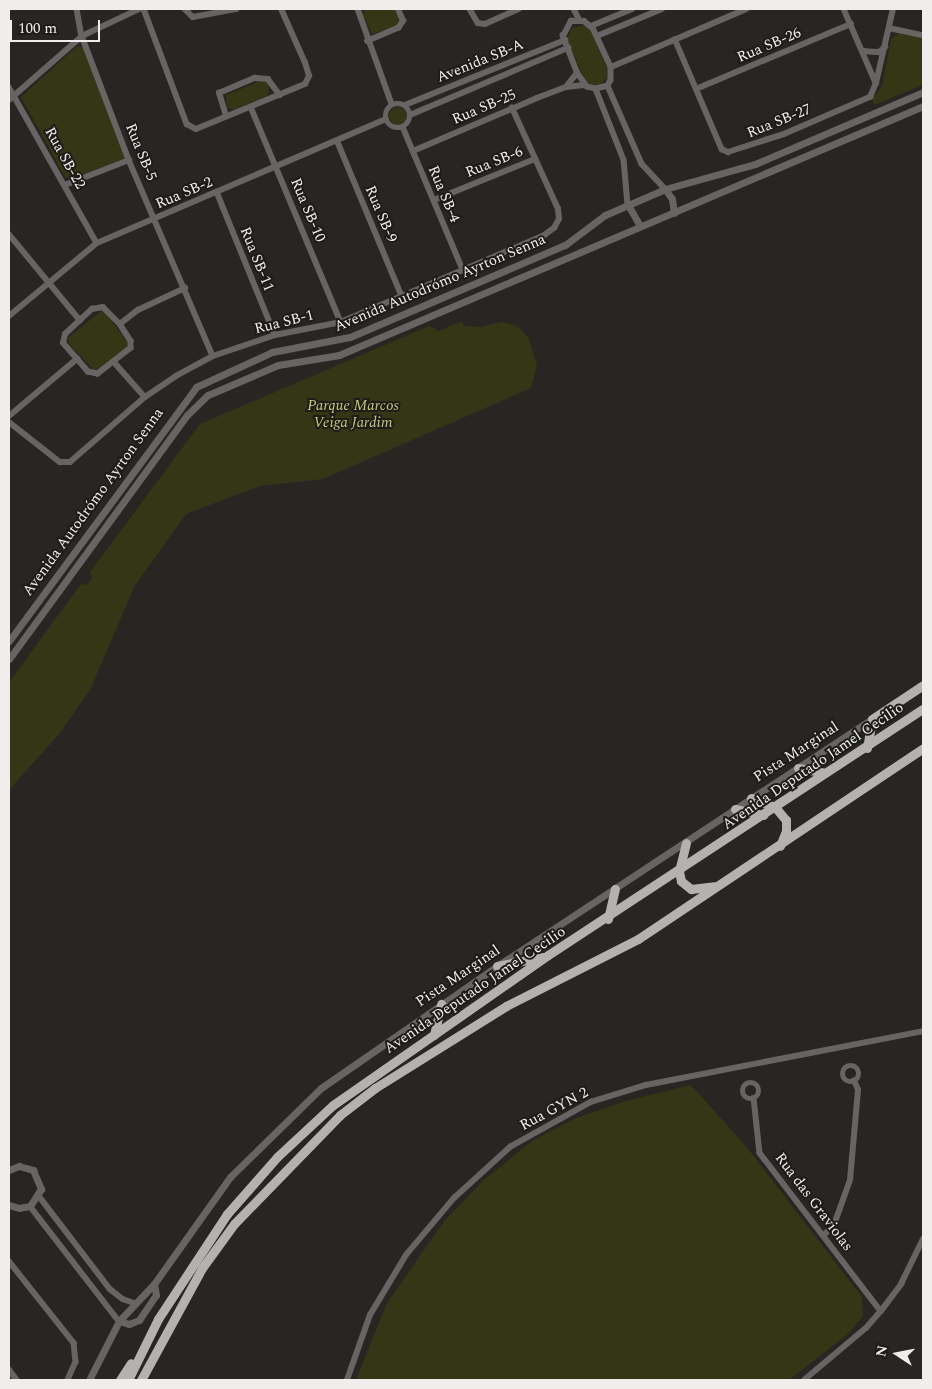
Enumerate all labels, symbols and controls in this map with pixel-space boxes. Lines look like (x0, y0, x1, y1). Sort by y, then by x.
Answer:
scale bar (12, 10, 102, 42)
text: 100 m (18, 17, 57, 40)
street label: Rua SB-26 (734, 23, 804, 67)
street label: Avenida SB-A (434, 35, 526, 87)
street label: Rua SB-25 (449, 85, 519, 129)
street label: Rua SB-27 (744, 100, 814, 142)
street label: Rua SB-5 (121, 121, 161, 183)
street label: Rua SB-22 (41, 124, 89, 192)
street label: Rua SB-6 (463, 142, 525, 182)
street label: Rua SB-4 (424, 163, 464, 225)
street label: Rua SB-2 (153, 173, 215, 213)
street label: Rua SB-10 (286, 175, 330, 245)
street label: Rua SB-9 (361, 183, 401, 245)
street label: Rua SB-11 (236, 224, 278, 294)
street label: Avenida Autodrómo Ayrton Senna (332, 230, 548, 336)
street label: Rua SB-1 (253, 306, 315, 338)
park label: Parque Marcos Veiga Jardim (307, 396, 399, 431)
street label: Avenida Autodrómo Ayrton Senna (19, 405, 167, 599)
street label: Avenida Deputado Jamel Cecilio (719, 698, 907, 834)
street label: Pista Marginal (750, 718, 842, 786)
street label: Avenida Deputado Jamel Cecilio (381, 922, 569, 1058)
street label: Pista Marginal (412, 941, 504, 1011)
street label: Rua GYN 2 (517, 1084, 591, 1134)
street label: Rua das Graviolas (771, 1149, 857, 1255)
north arrow (872, 1329, 922, 1379)
text: N (870, 1343, 893, 1359)

